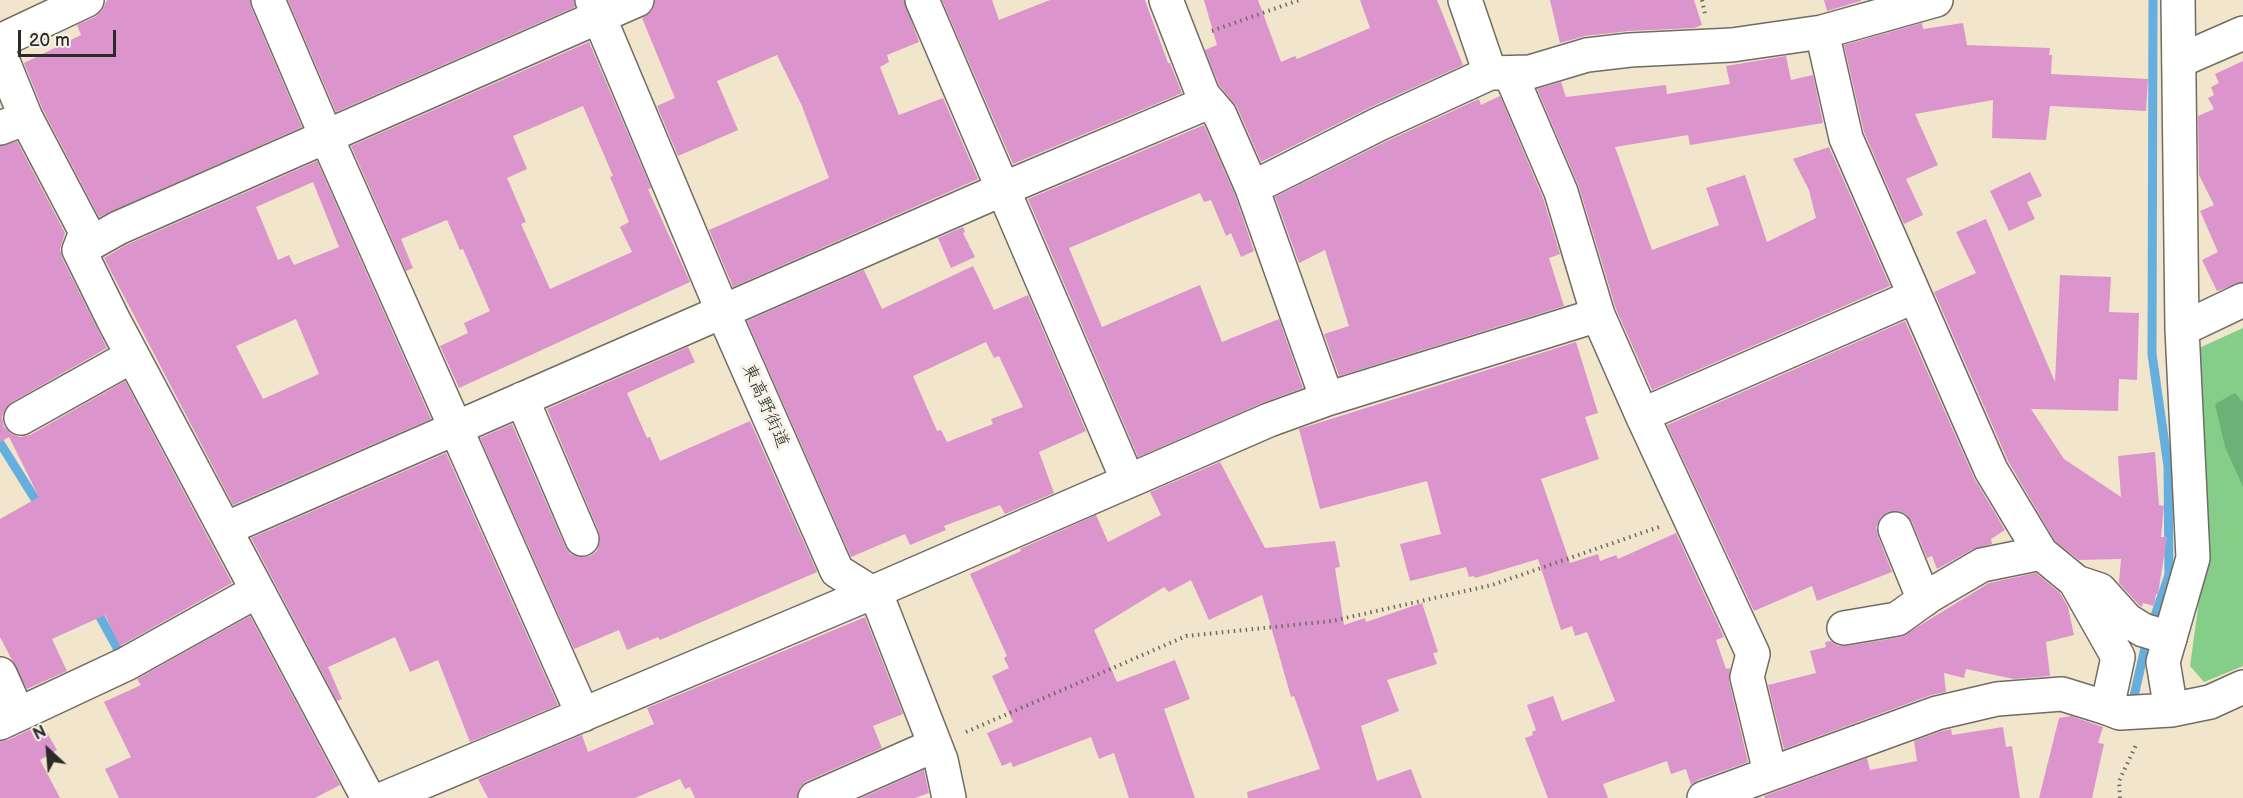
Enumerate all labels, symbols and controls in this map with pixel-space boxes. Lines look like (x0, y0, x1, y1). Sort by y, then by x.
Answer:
scale bar (21, 18, 118, 56)
text: 20 m (29, 30, 70, 51)
street label: 東高野街道 (737, 360, 793, 452)
north arrow (18, 720, 78, 780)
text: N (30, 722, 49, 745)

